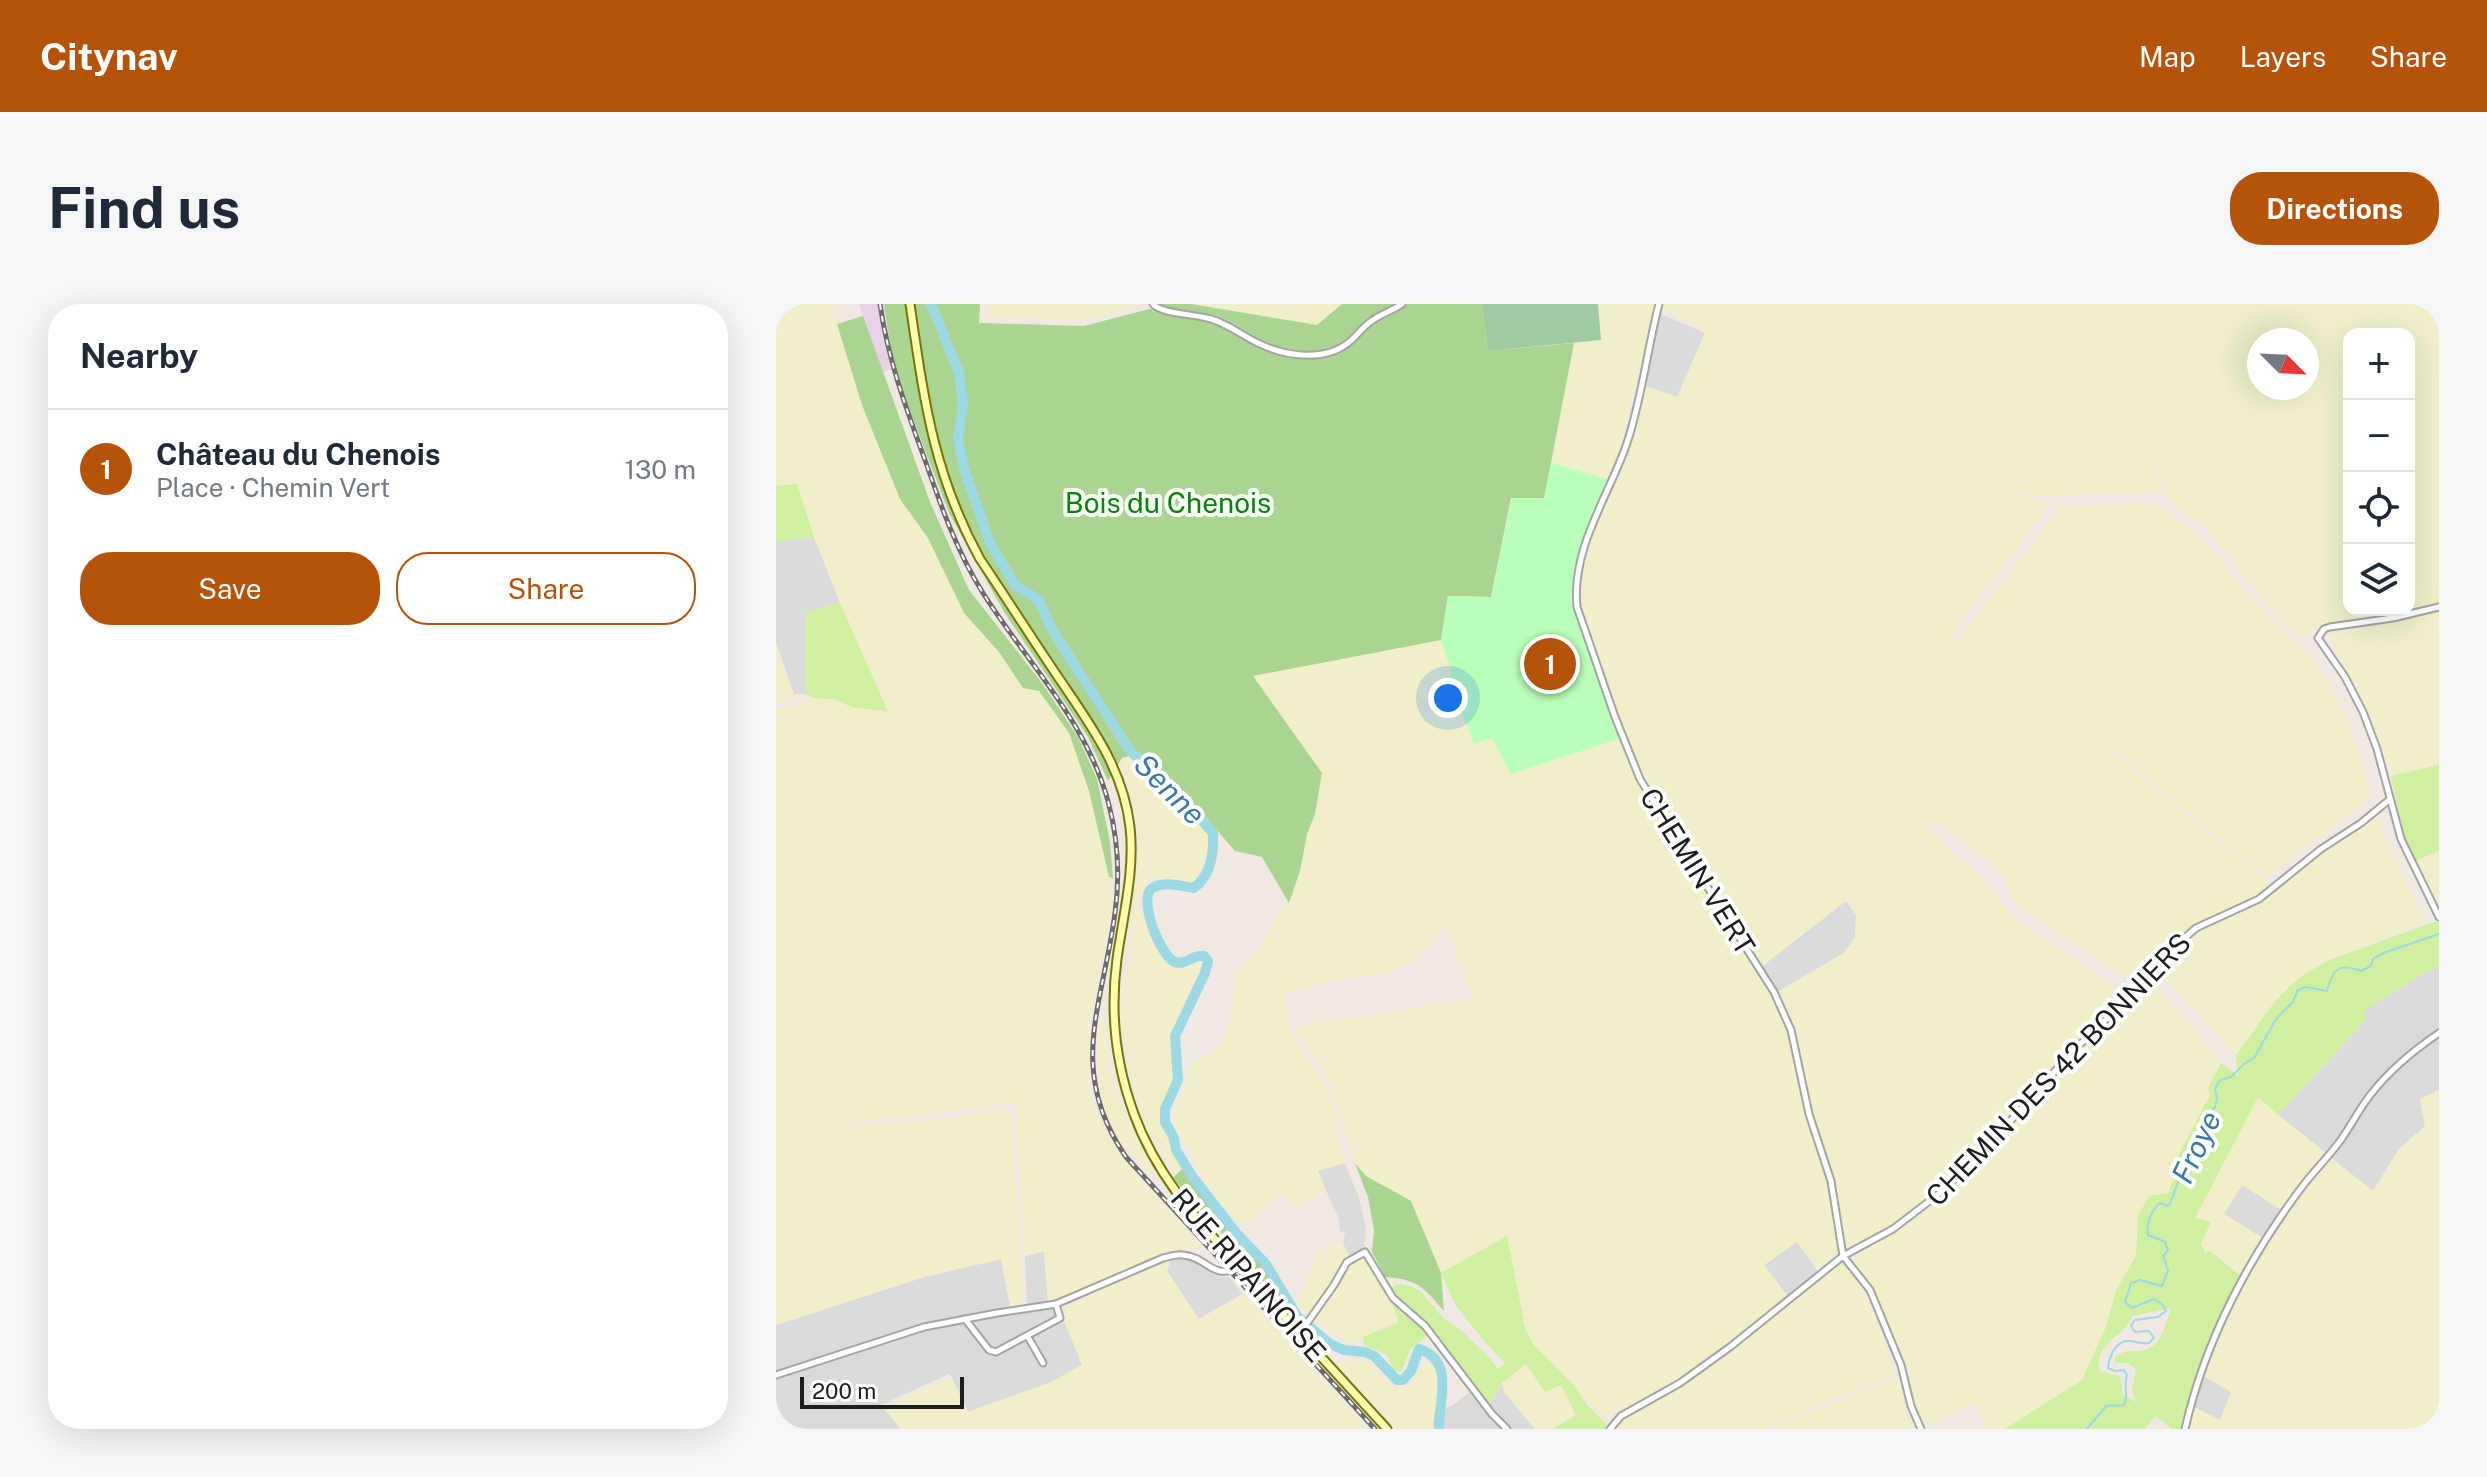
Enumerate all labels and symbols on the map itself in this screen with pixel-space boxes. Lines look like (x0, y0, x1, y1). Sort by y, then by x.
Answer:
north arrow (2247, 328, 2319, 400)
park label: Bois du Chenois (1065, 486, 1271, 519)
pin: 1 (1524, 634, 1576, 694)
your location (1428, 678, 1468, 718)
water label: Senne (1127, 746, 1213, 832)
street label: CHEMIN VERT (1634, 782, 1762, 960)
street label: CHEMIN DES 42 BONNIERS (1919, 926, 2197, 1212)
water label: Froye (2164, 1105, 2228, 1189)
street label: RUE RIPAINOISE (1165, 1182, 1333, 1368)
scale bar (800, 1373, 964, 1409)

